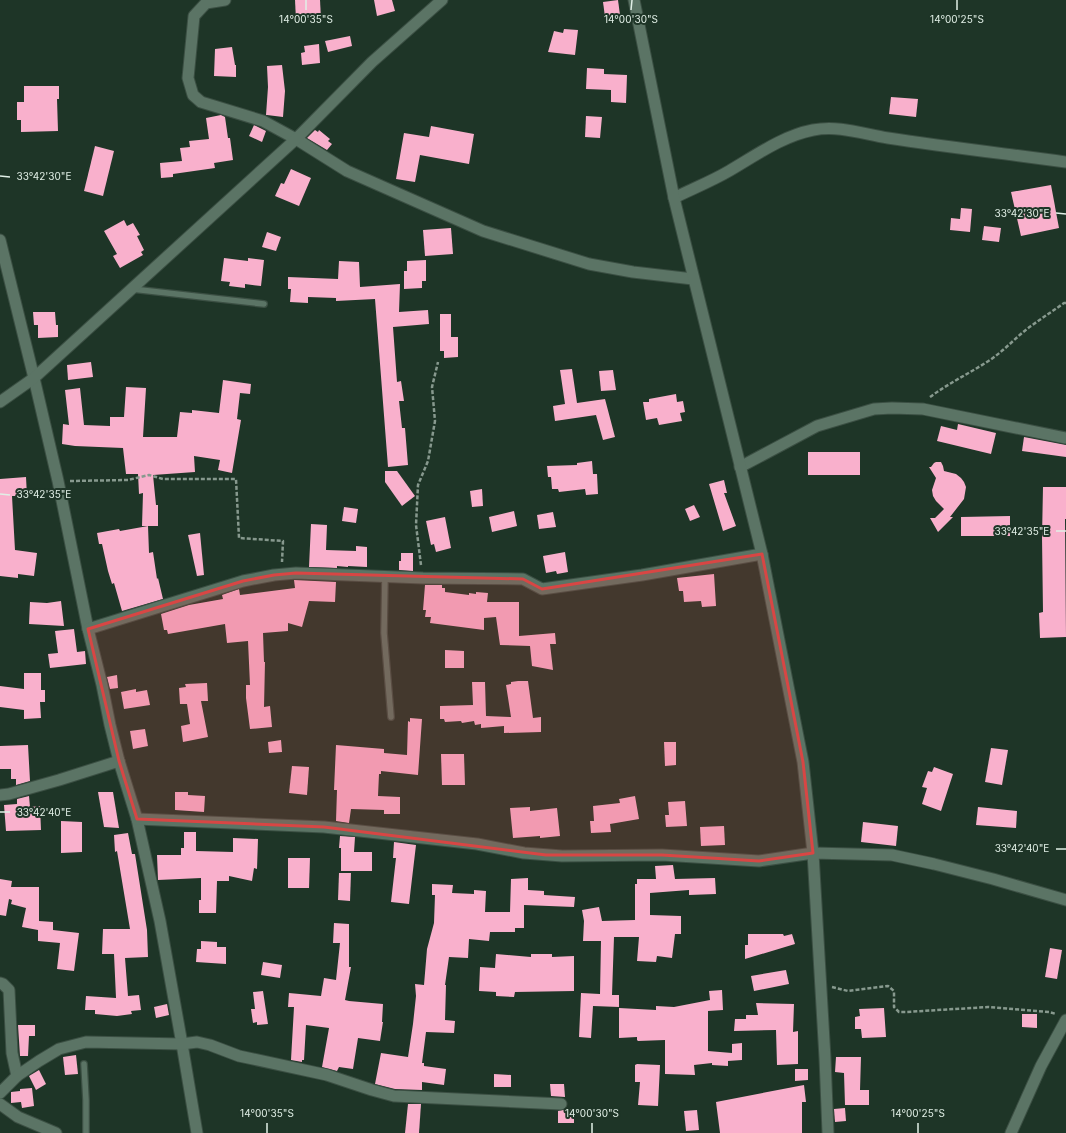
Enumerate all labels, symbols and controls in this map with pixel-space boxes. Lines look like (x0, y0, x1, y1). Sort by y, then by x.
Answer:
text: 14°00'35"S (279, 13, 333, 25)
text: 14°00'30"S (604, 13, 658, 25)
text: 14°00'25"S (930, 13, 984, 25)
text: 33°42'30"E (16, 170, 72, 182)
text: 33°42'30"E (994, 207, 1050, 219)
text: 33°42'35"E (17, 488, 71, 500)
text: 33°42'35"E (995, 525, 1049, 537)
text: 33°42'40"E (17, 806, 71, 818)
text: 33°42'40"E (995, 842, 1049, 854)
text: 14°00'35"S (240, 1107, 294, 1119)
text: 14°00'30"S (565, 1107, 619, 1119)
text: 14°00'25"S (891, 1107, 945, 1119)

